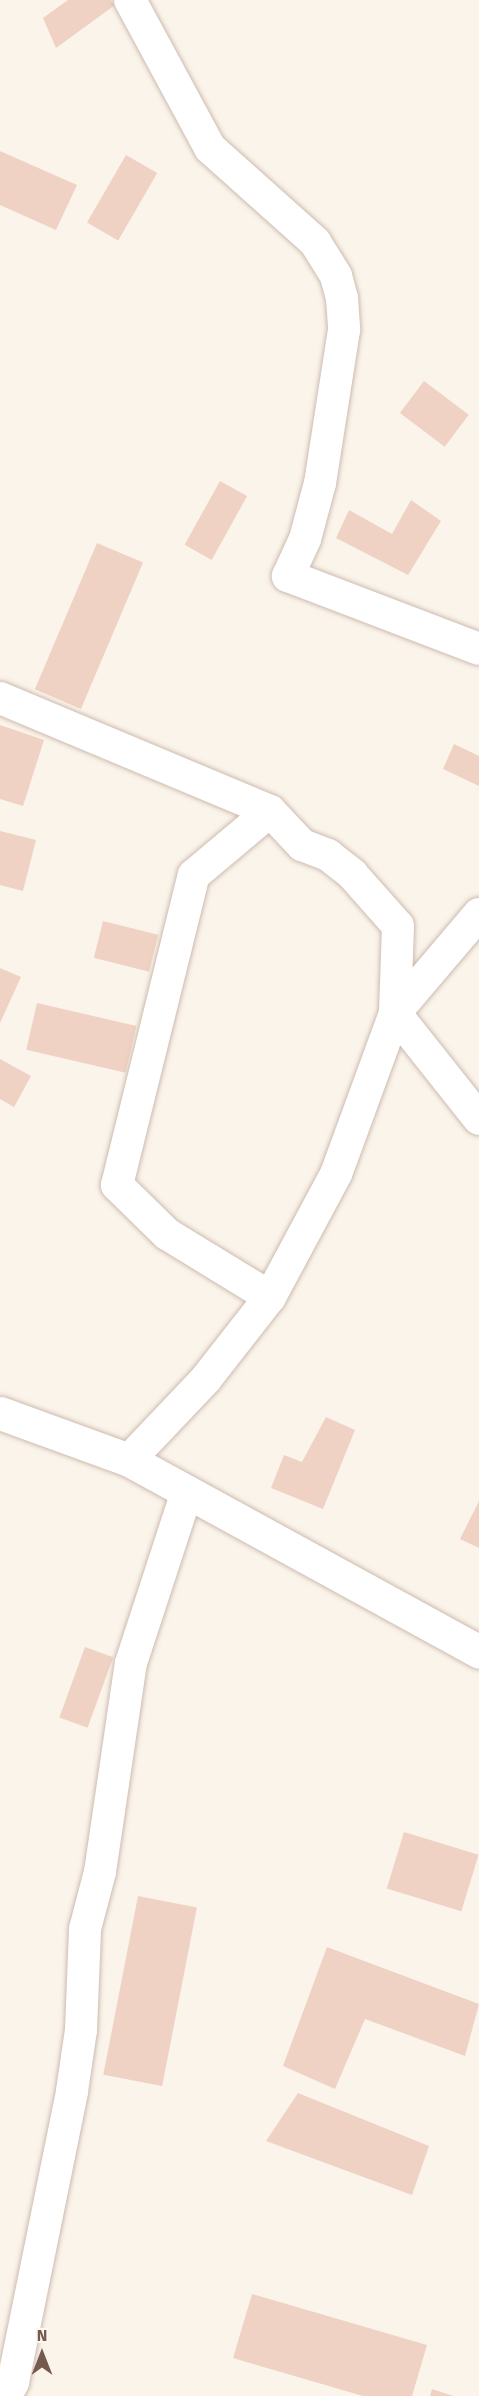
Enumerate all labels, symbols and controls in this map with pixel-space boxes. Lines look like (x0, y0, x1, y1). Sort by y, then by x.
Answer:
north arrow (12, 2324, 72, 2384)
text: N (37, 2326, 47, 2345)

